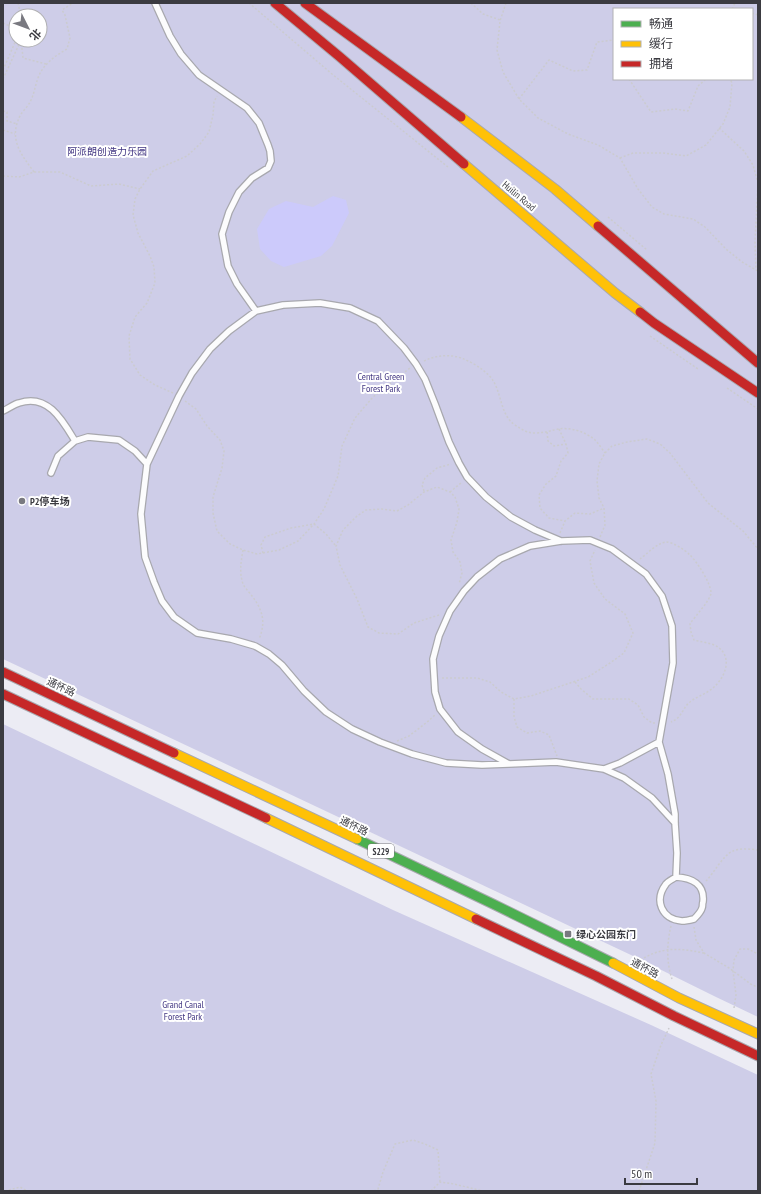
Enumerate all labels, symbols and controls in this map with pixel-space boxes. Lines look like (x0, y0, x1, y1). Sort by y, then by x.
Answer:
north arrow (8, 8, 48, 48)
legend (613, 8, 753, 80)
text: 畅通 (649, 16, 673, 31)
text: 北 (27, 26, 44, 43)
text: 缓行 (649, 36, 673, 51)
text: 拥堵 (649, 56, 673, 71)
park label: 阿派朗创造力乐园 (67, 145, 147, 158)
street label: Huilin Road (500, 178, 538, 214)
park label: Central Green Forest Park (358, 370, 405, 395)
place label: P2停车场 (30, 495, 70, 508)
marker: P2停车场 (17, 496, 27, 506)
street label: 通怀路 (45, 675, 77, 699)
street label: 通怀路 (338, 814, 370, 838)
road number: S229 (368, 844, 394, 858)
place label: 绿心公园东门 (576, 928, 636, 941)
marker: 绿心公园东门 (563, 929, 573, 939)
street label: 通怀路 (629, 955, 661, 981)
park label: Grand Canal Forest Park (162, 998, 205, 1023)
scale bar (625, 1160, 697, 1186)
text: 50 m (631, 1166, 652, 1181)

